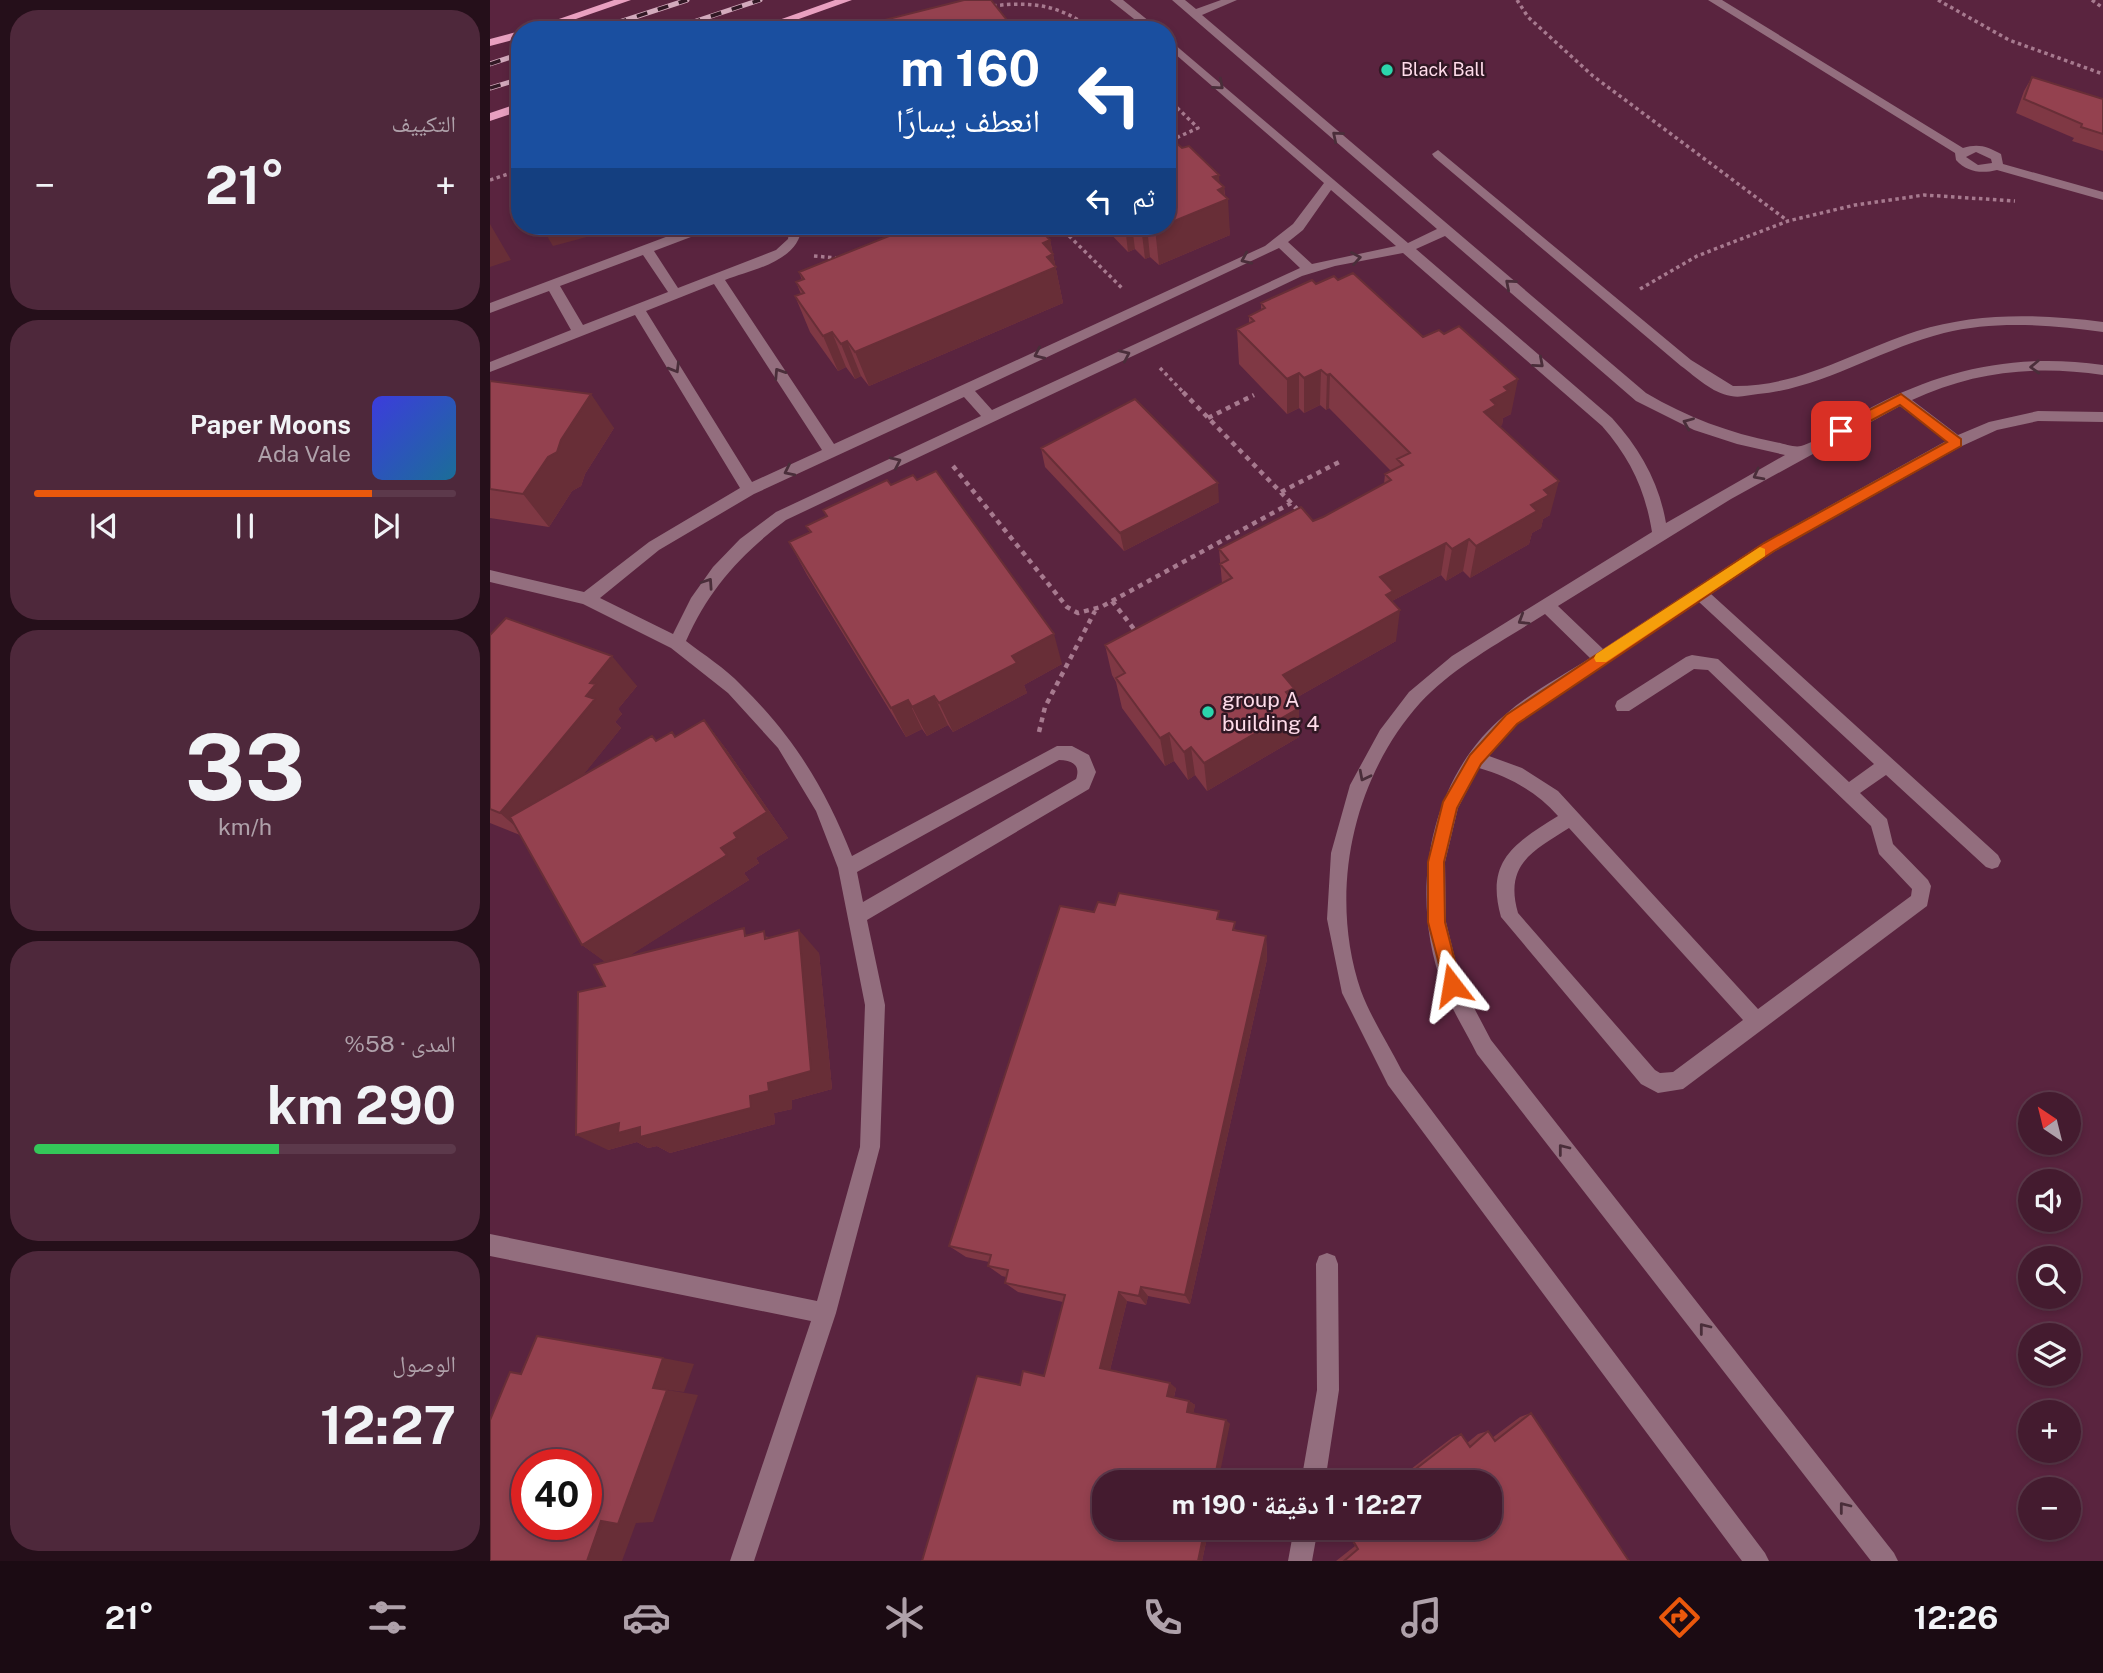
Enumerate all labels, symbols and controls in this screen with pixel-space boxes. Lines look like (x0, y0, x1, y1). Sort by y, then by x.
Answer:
text: 160 m (900, 39, 1040, 97)
icon: left (1064, 49, 1155, 140)
place label: Black Ball (1401, 59, 1485, 80)
marker: Black Ball (1379, 62, 1395, 78)
one-way arrow (1211, 77, 1224, 89)
text: انعطف يسارًا (896, 102, 1040, 139)
text: التكييف (391, 110, 456, 137)
one-way arrow (1332, 132, 1345, 144)
text: 21° (205, 155, 285, 216)
text: − (34, 163, 55, 208)
text: + (435, 163, 456, 208)
icon: left (1080, 182, 1118, 220)
text: ثم (1132, 182, 1155, 213)
one-way arrow (1241, 251, 1253, 265)
one-way arrow (1350, 251, 1362, 266)
one-way arrow (1505, 280, 1518, 292)
one-way arrow (1034, 346, 1047, 360)
one-way arrow (1118, 349, 1130, 363)
one-way arrow (1531, 355, 1544, 367)
one-way arrow (2029, 359, 2040, 374)
one-way arrow (666, 360, 679, 373)
one-way arrow (775, 368, 787, 381)
pin (1811, 401, 1871, 461)
text: Paper Moons (190, 409, 351, 440)
icon: arrive (1822, 412, 1860, 450)
one-way arrow (1683, 418, 1695, 432)
text: Ada Vale (257, 440, 351, 467)
one-way arrow (889, 456, 901, 470)
one-way arrow (784, 462, 796, 476)
one-way arrow (1753, 467, 1765, 480)
icon: previous (85, 507, 123, 545)
icon: pause (226, 507, 264, 545)
icon: next (367, 507, 405, 545)
one-way arrow (700, 578, 712, 591)
one-way arrow (1517, 612, 1530, 625)
place label: group A building 4 (1222, 687, 1319, 736)
marker: group A building 4 (1200, 704, 1216, 720)
text: 33 (185, 714, 305, 820)
one-way arrow (1359, 769, 1372, 781)
text: km/h (218, 813, 272, 840)
position arrow (1415, 948, 1489, 1022)
text: المدى · 58% (344, 1030, 456, 1057)
text: 290 km (267, 1075, 456, 1136)
north arrow (2018, 1092, 2081, 1155)
map controls (2018, 1092, 2081, 1540)
one-way arrow (1559, 1144, 1572, 1157)
button: sound (2018, 1169, 2081, 1232)
button: search (2018, 1246, 2081, 1309)
one-way arrow (1699, 1323, 1712, 1336)
button: layers (2018, 1323, 2081, 1386)
text: الوصول (392, 1350, 456, 1377)
text: 12:27 (320, 1395, 456, 1456)
button: + (2018, 1400, 2081, 1463)
speed limit sign: 40 (511, 1449, 602, 1540)
button: − (2018, 1477, 2081, 1540)
text: 12:27 · 1 دقيقة · 190 m (1172, 1489, 1422, 1520)
one-way arrow (1839, 1503, 1852, 1515)
icon: filters (363, 1593, 412, 1642)
icon: car (622, 1593, 671, 1642)
icon: climate (880, 1593, 929, 1642)
icon: phone (1138, 1593, 1187, 1642)
icon: music (1397, 1593, 1446, 1642)
icon: directions (1655, 1593, 1704, 1642)
text: 21° (105, 1599, 154, 1636)
text: 12:26 (1914, 1599, 1998, 1636)

